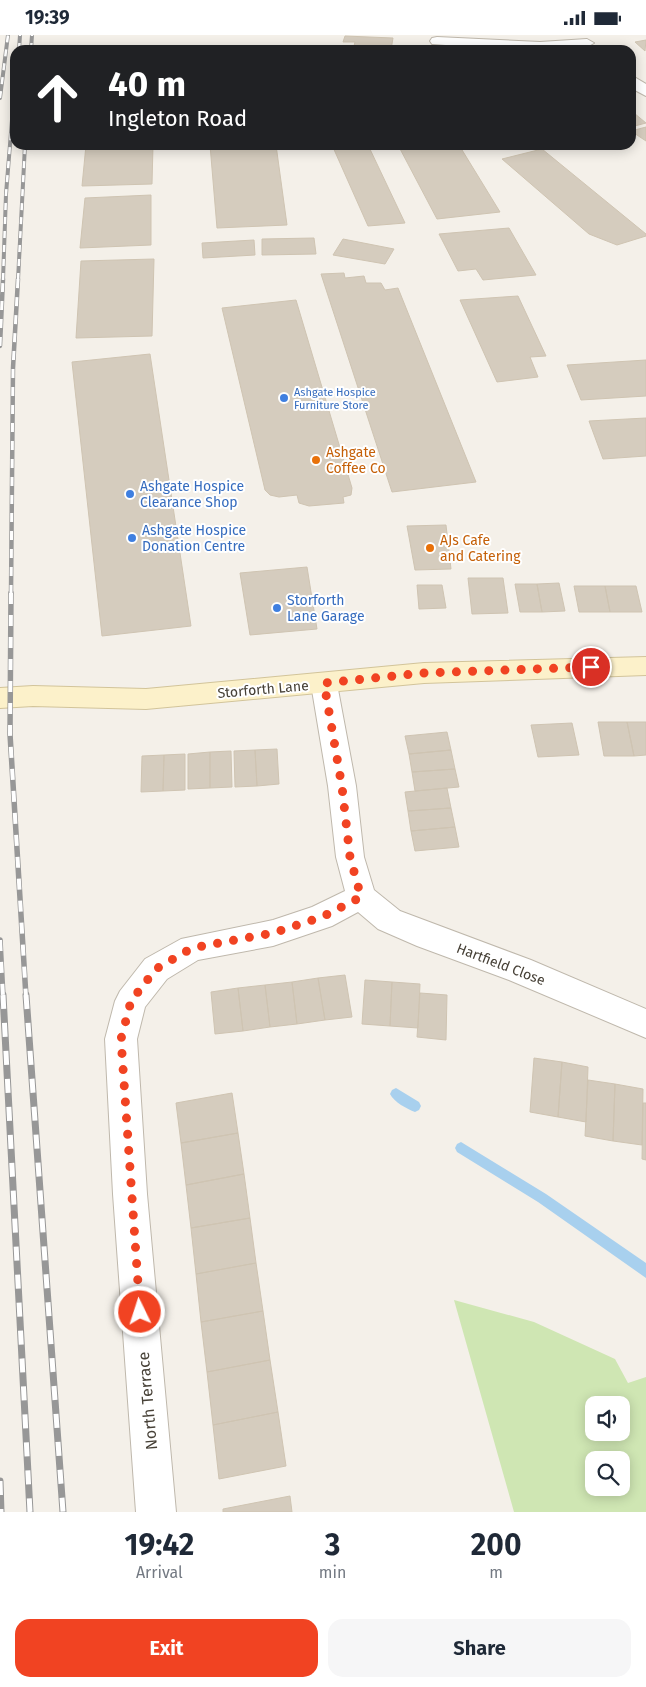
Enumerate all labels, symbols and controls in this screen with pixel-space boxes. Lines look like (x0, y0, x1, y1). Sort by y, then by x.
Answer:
text: 19:39 (25, 6, 70, 29)
text: 40 m (108, 63, 186, 105)
icon: ahead (25, 65, 90, 130)
text: Ingleton Road (108, 105, 247, 132)
place label: Ashgate Hospice Furniture Store (294, 386, 376, 412)
marker: Ashgate Hospice Furniture Store (278, 392, 290, 404)
place label: Ashgate Coffee Co (326, 444, 386, 477)
marker: Ashgate Coffee Co (310, 454, 322, 466)
place label: Ashgate Hospice Clearance Shop (140, 478, 244, 511)
marker: Ashgate Hospice Clearance Shop (124, 488, 136, 500)
place label: Ashgate Hospice Donation Centre (142, 522, 246, 555)
marker: Ashgate Hospice Donation Centre (126, 532, 138, 544)
place label: AJs Cafe and Catering (440, 532, 521, 565)
marker: AJs Cafe and Catering (424, 542, 436, 554)
place label: Storforth Lane Garage (287, 592, 365, 625)
marker: Storforth Lane Garage (271, 602, 283, 614)
pin (570, 646, 612, 688)
icon: arrive (577, 653, 605, 681)
street label: Storforth Lane (217, 677, 309, 702)
street label: Hartfield Close (454, 940, 547, 989)
position arrow (113, 1285, 165, 1337)
street label: North Terrace (134, 1351, 161, 1451)
map controls (585, 1396, 630, 1496)
button: sound (585, 1396, 630, 1441)
button: search (585, 1451, 630, 1496)
text: 19:42 (125, 1527, 194, 1563)
text: 3 (325, 1527, 340, 1563)
text: 200 (471, 1527, 521, 1563)
text: Arrival (136, 1563, 183, 1582)
text: min (319, 1563, 346, 1582)
text: m (489, 1563, 503, 1582)
button: Exit (15, 1619, 318, 1677)
button: Share (328, 1619, 631, 1677)

